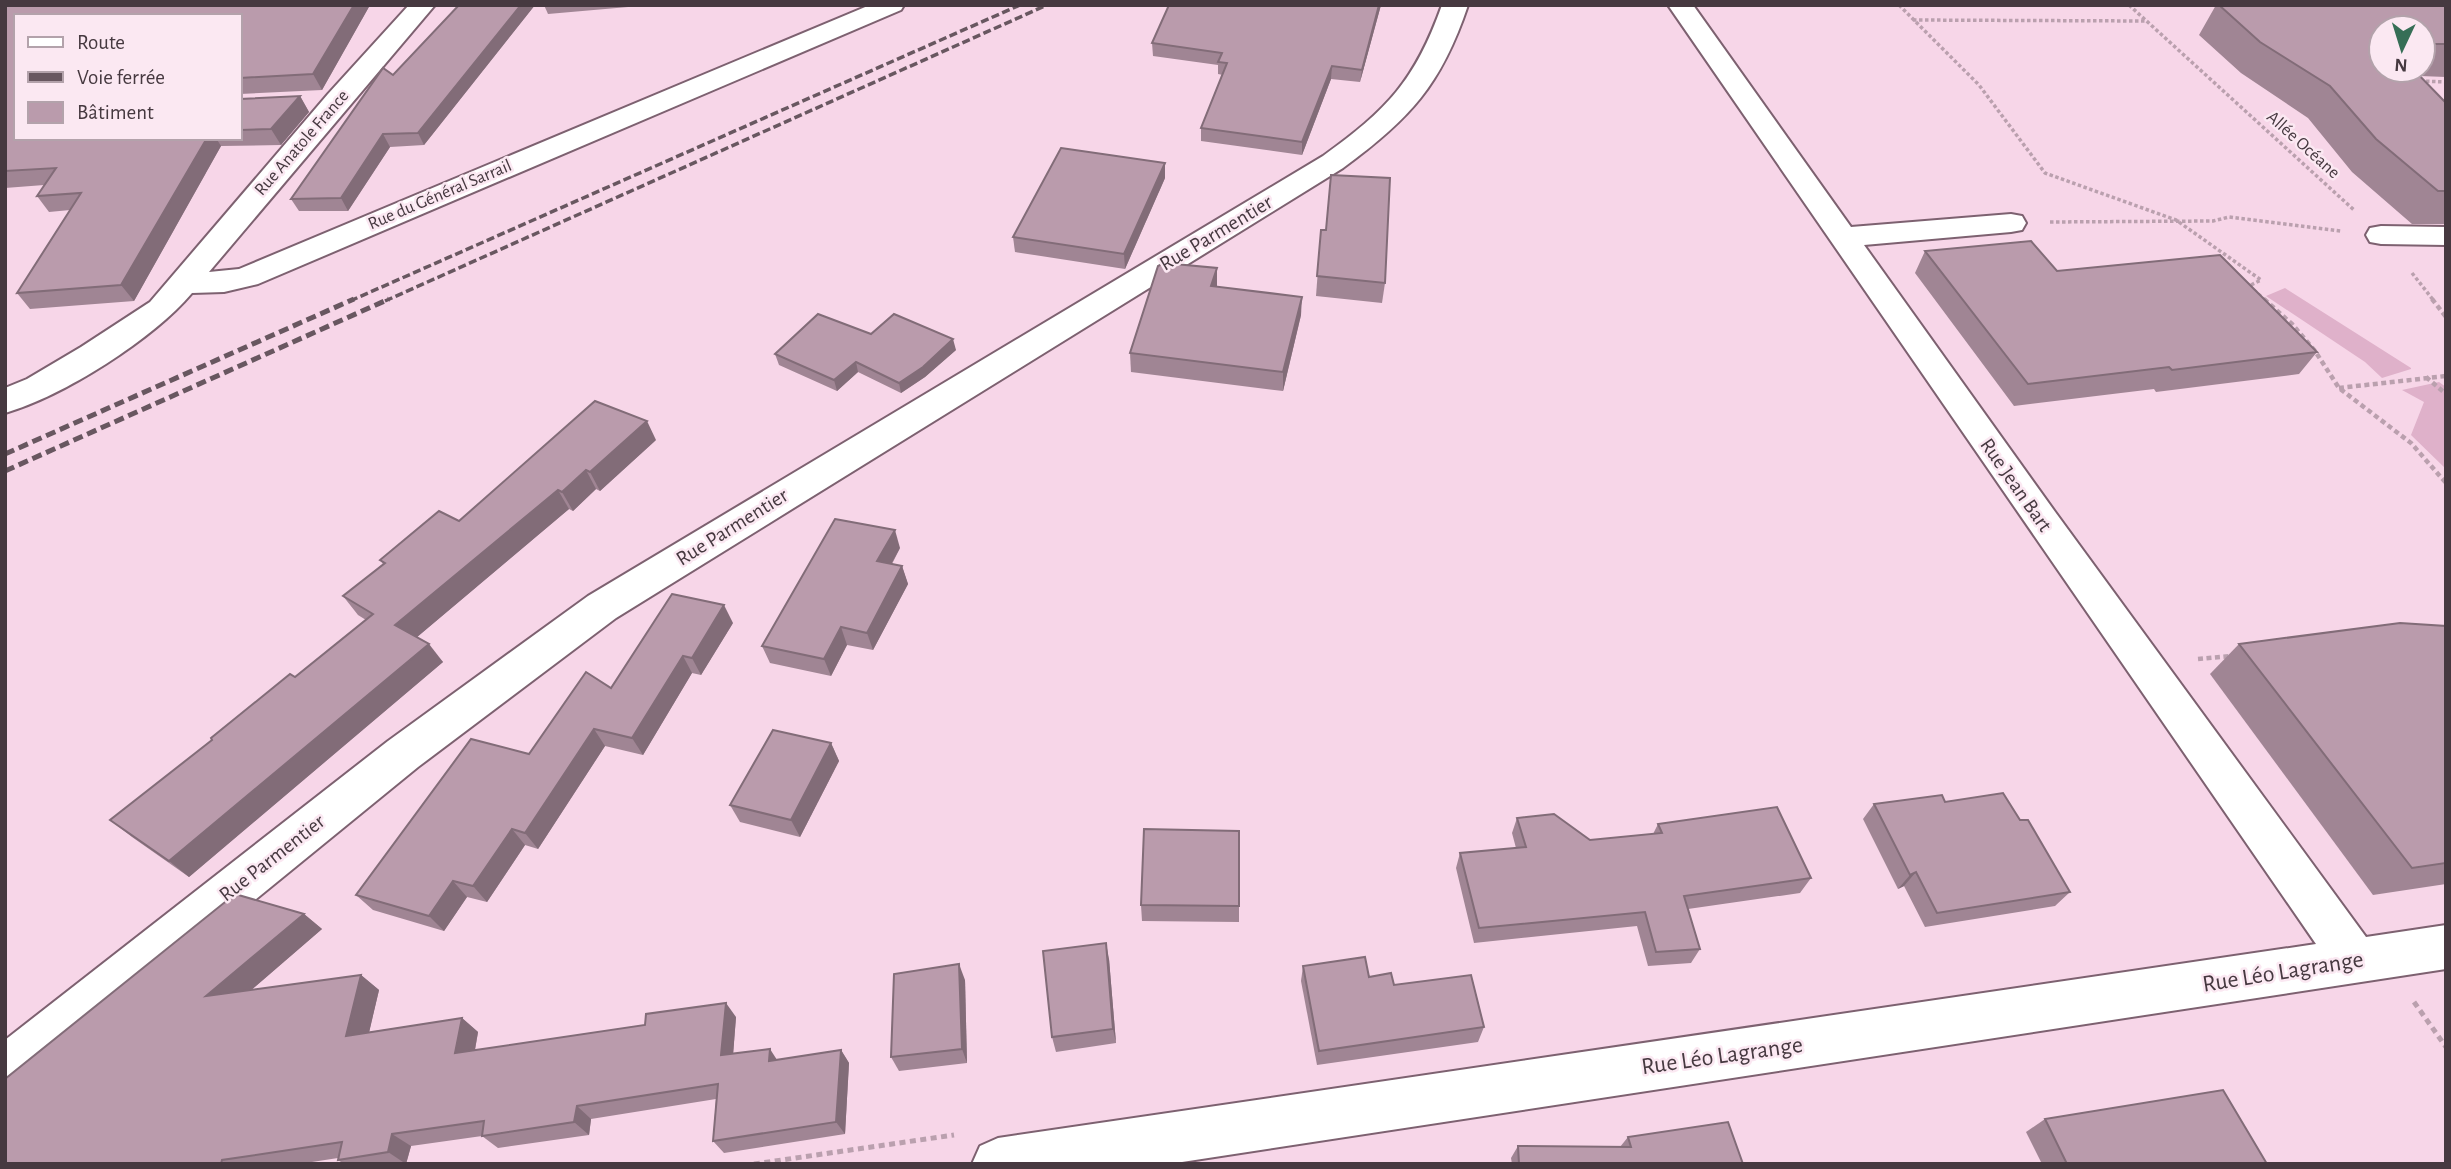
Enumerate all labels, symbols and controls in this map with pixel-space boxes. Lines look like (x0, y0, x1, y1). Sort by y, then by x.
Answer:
legend (14, 14, 242, 140)
north arrow (2367, 14, 2437, 84)
text: Route (77, 32, 125, 53)
text: N (2394, 55, 2408, 74)
text: Voie ferrée (77, 67, 165, 88)
street label: Rue Anatole France (251, 87, 353, 199)
text: Bâtiment (77, 102, 154, 123)
street label: Allée Océane (2263, 108, 2343, 182)
street label: Rue du Général Sarrail (366, 157, 514, 233)
street label: Rue Parmentier (1156, 191, 1276, 275)
street label: Rue Jean Bart (1976, 434, 2056, 536)
street label: Rue Parmentier (672, 484, 792, 570)
street label: Rue Parmentier (215, 810, 329, 905)
street label: Rue Léo Lagrange (2201, 947, 2365, 997)
street label: Rue Léo Lagrange (1640, 1033, 1804, 1079)

